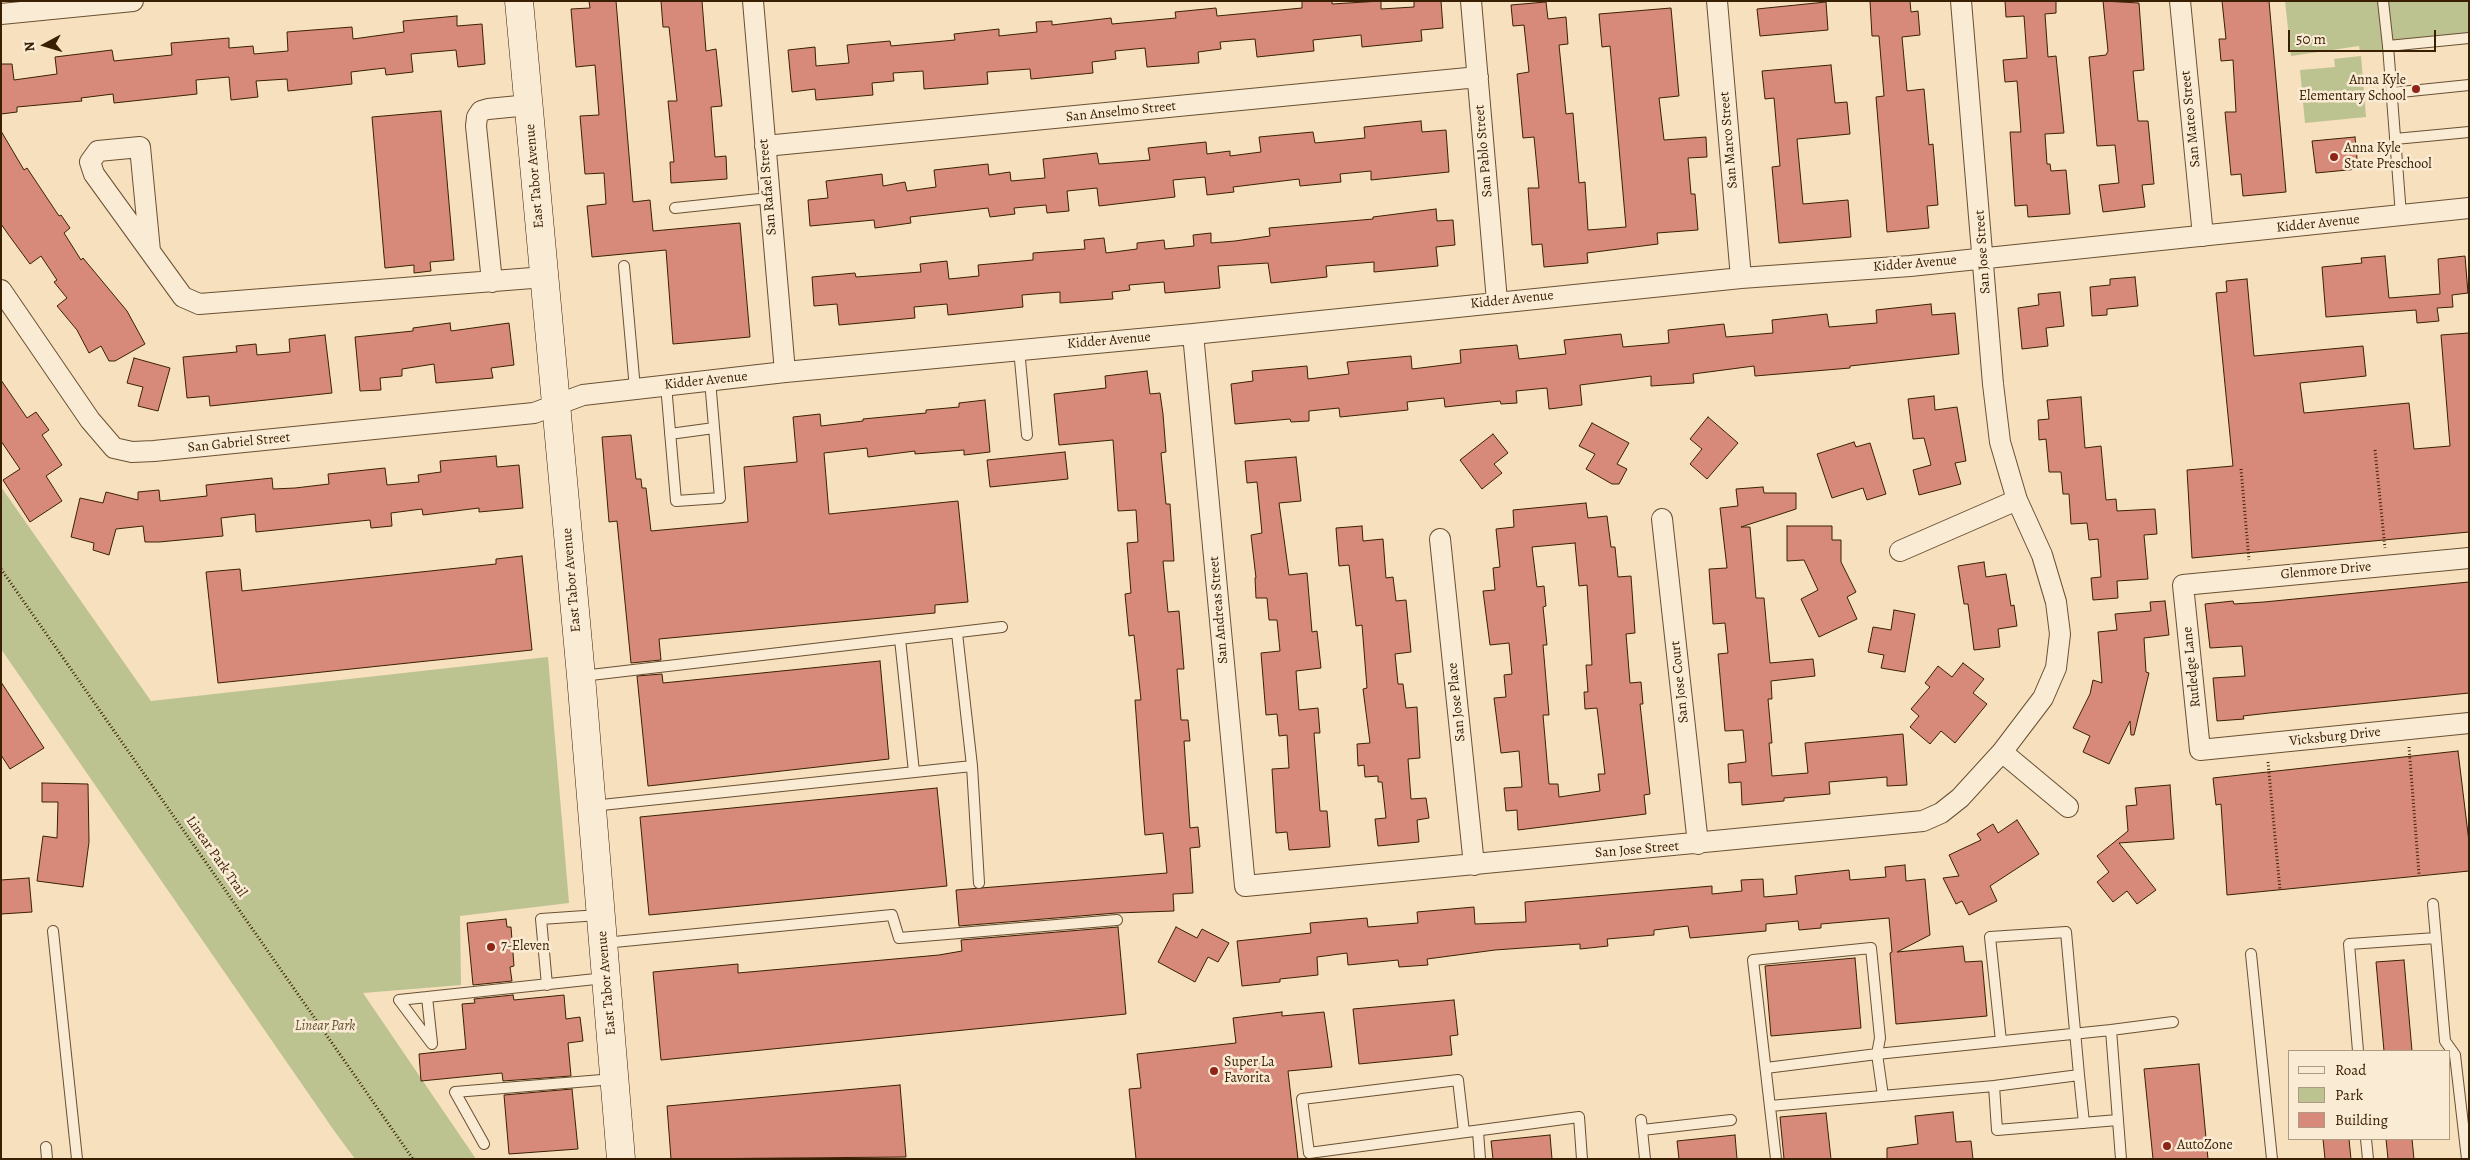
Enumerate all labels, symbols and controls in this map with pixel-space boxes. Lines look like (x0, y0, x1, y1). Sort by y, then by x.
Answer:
north arrow (20, 20, 70, 70)
scale bar (2290, 20, 2438, 52)
text: 50 m (2296, 29, 2326, 49)
text: N (20, 41, 40, 53)
street label: San Mateo Street (2178, 70, 2204, 168)
place label: Anna Kyle Elementary School (2299, 73, 2406, 105)
marker: Anna Kyle Elementary School (2410, 83, 2422, 95)
street label: San Marco Street (1716, 91, 1742, 189)
street label: San Anselmo Street (1065, 98, 1177, 126)
street label: San Pablo Street (1472, 104, 1496, 198)
street label: East Tabor Avenue (522, 123, 548, 229)
street label: San Rafael Street (755, 138, 781, 236)
place label: Anna Kyle State Preschool (2344, 141, 2432, 174)
marker: Anna Kyle State Preschool (2328, 151, 2340, 163)
street label: San Jose Street (1972, 209, 1994, 295)
street label: Kidder Avenue (2275, 211, 2361, 237)
street label: Kidder Avenue (1872, 252, 1958, 276)
street label: Kidder Avenue (1469, 287, 1555, 313)
street label: Kidder Avenue (1066, 329, 1152, 353)
street label: Kidder Avenue (663, 368, 749, 394)
street label: San Gabriel Street (187, 429, 291, 457)
street label: East Tabor Avenue (559, 527, 585, 633)
street label: San Andreas Street (1206, 555, 1232, 665)
street label: Glenmore Drive (2280, 559, 2372, 583)
street label: Rutledge Lane (2179, 626, 2205, 708)
street label: San Jose Court (1667, 640, 1693, 724)
street label: San Jose Place (1444, 662, 1470, 742)
street label: Vicksburg Drive (2289, 724, 2381, 750)
street label: Linear Park Trail (182, 813, 250, 901)
street label: San Jose Street (1594, 838, 1680, 862)
street label: East Tabor Avenue (594, 930, 620, 1036)
place label: 7-Eleven (501, 939, 550, 955)
marker: 7-Eleven (485, 941, 497, 953)
park label: Linear Park (295, 1019, 355, 1035)
legend (2288, 1050, 2450, 1140)
place label: Super La Favorita (1224, 1055, 1274, 1088)
text: Road (2335, 1060, 2366, 1080)
marker: Super La Favorita (1208, 1065, 1220, 1077)
text: Park (2335, 1085, 2363, 1105)
text: Building (2335, 1110, 2388, 1130)
place label: AutoZone (2177, 1138, 2233, 1154)
marker: AutoZone (2161, 1140, 2173, 1152)

